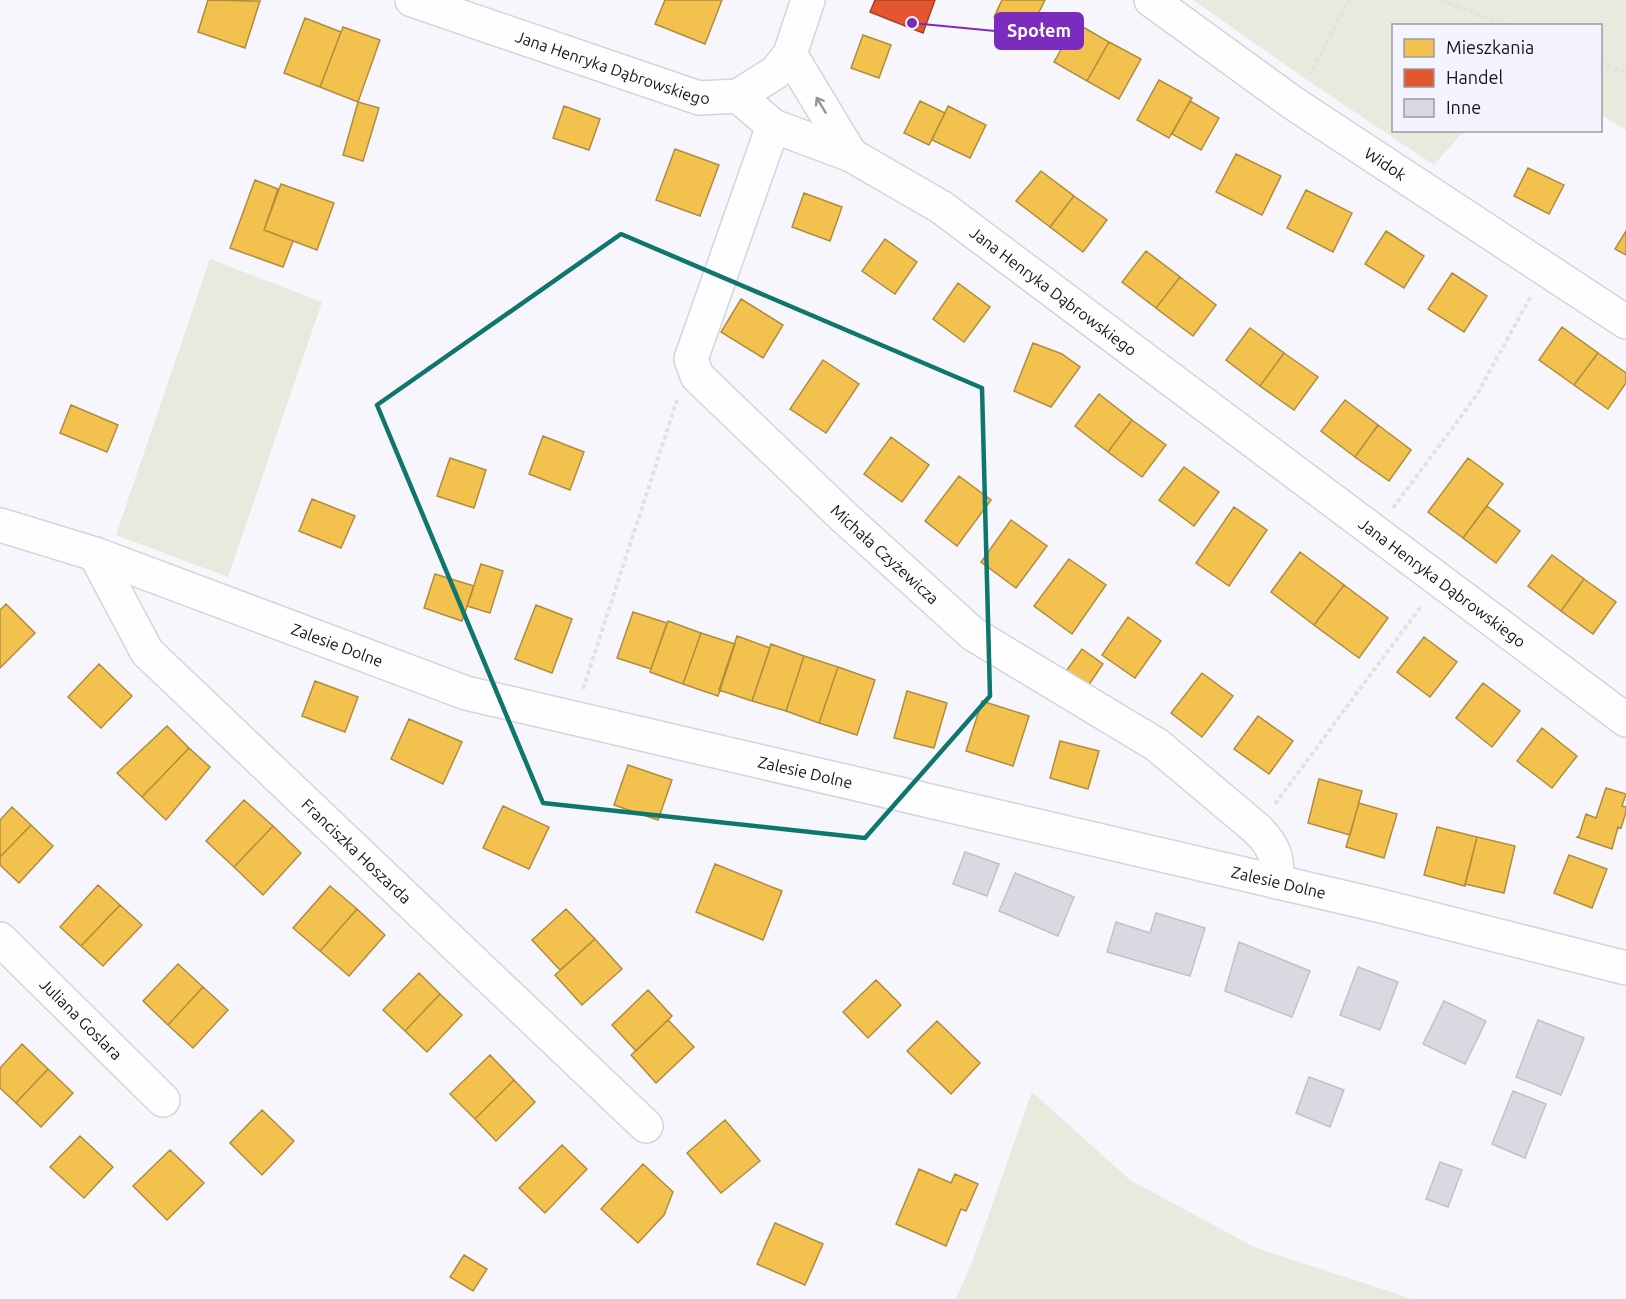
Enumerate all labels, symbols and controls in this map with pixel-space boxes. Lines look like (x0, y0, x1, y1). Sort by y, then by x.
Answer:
callout: Społem (995, 13, 1083, 49)
text: Społem (1007, 20, 1071, 40)
legend (1392, 24, 1602, 132)
street label: Jana Henryka Dąbrowskiego (513, 27, 710, 107)
text: Mieszkania (1446, 37, 1534, 57)
text: Handel (1446, 67, 1504, 87)
one-way arrow (814, 97, 826, 114)
text: Inne (1446, 97, 1481, 117)
street label: Widok (1361, 144, 1409, 184)
street label: Jana Henryka Dąbrowskiego (967, 223, 1140, 359)
street label: Michała Czyżewicza (827, 501, 943, 608)
street label: Jana Henryka Dąbrowskiego (1356, 514, 1529, 651)
street label: Zalesie Dolne (289, 619, 386, 670)
street label: Zalesie Dolne (756, 752, 854, 792)
street label: Franciszka Hoszarda (298, 795, 415, 907)
street label: Zalesie Dolne (1230, 862, 1328, 902)
street label: Juliana Goslara (36, 975, 126, 1063)

